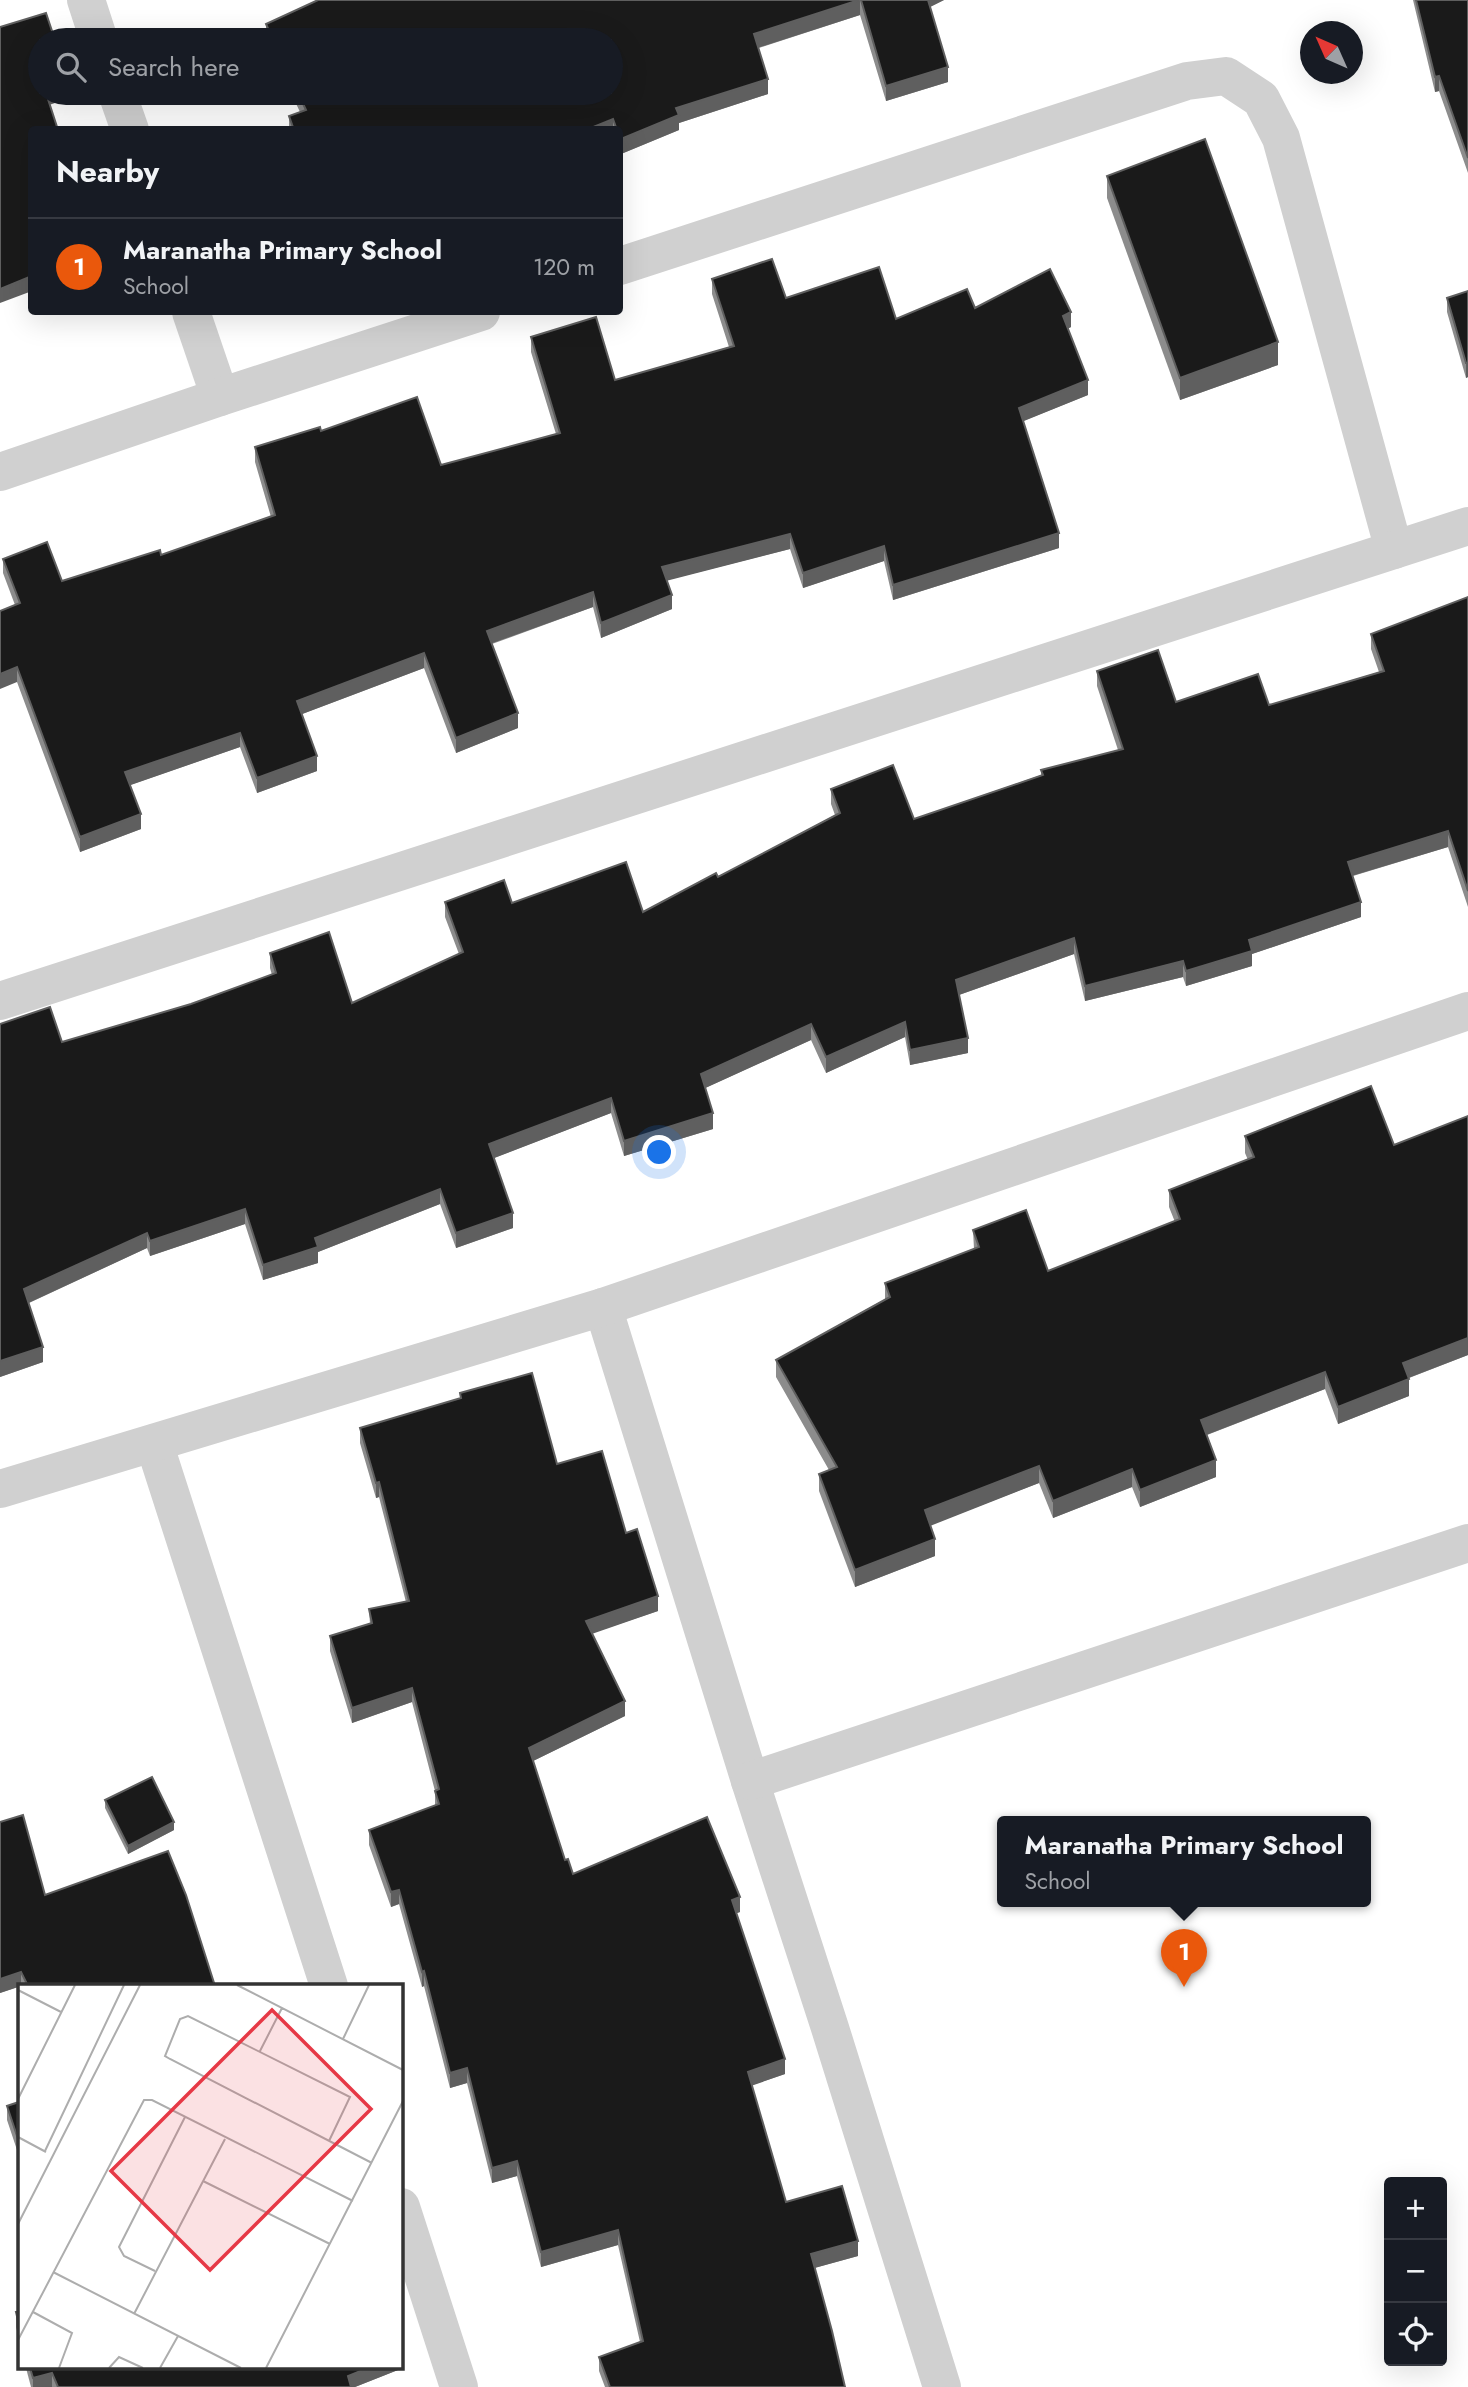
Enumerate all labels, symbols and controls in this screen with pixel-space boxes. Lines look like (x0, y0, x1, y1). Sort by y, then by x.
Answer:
north arrow (1300, 21, 1363, 84)
search box (28, 28, 623, 105)
icon: search (52, 48, 90, 86)
text: Search here (108, 48, 240, 86)
text: Nearby (56, 150, 159, 193)
text: Maranatha Primary School (123, 231, 442, 269)
text: 1 (73, 250, 85, 284)
text: 120 m (533, 250, 595, 284)
text: School (123, 269, 189, 303)
your location (642, 1135, 676, 1169)
popup (997, 1816, 1371, 1907)
text: Maranatha Primary School (1025, 1826, 1344, 1864)
text: School (1025, 1864, 1091, 1898)
pin: 1 (1161, 1929, 1207, 1987)
inset map (18, 1984, 402, 2370)
map controls (1384, 2177, 1447, 2366)
button: + (1384, 2177, 1447, 2240)
button: − (1384, 2240, 1447, 2303)
button: locate (1384, 2303, 1447, 2366)

